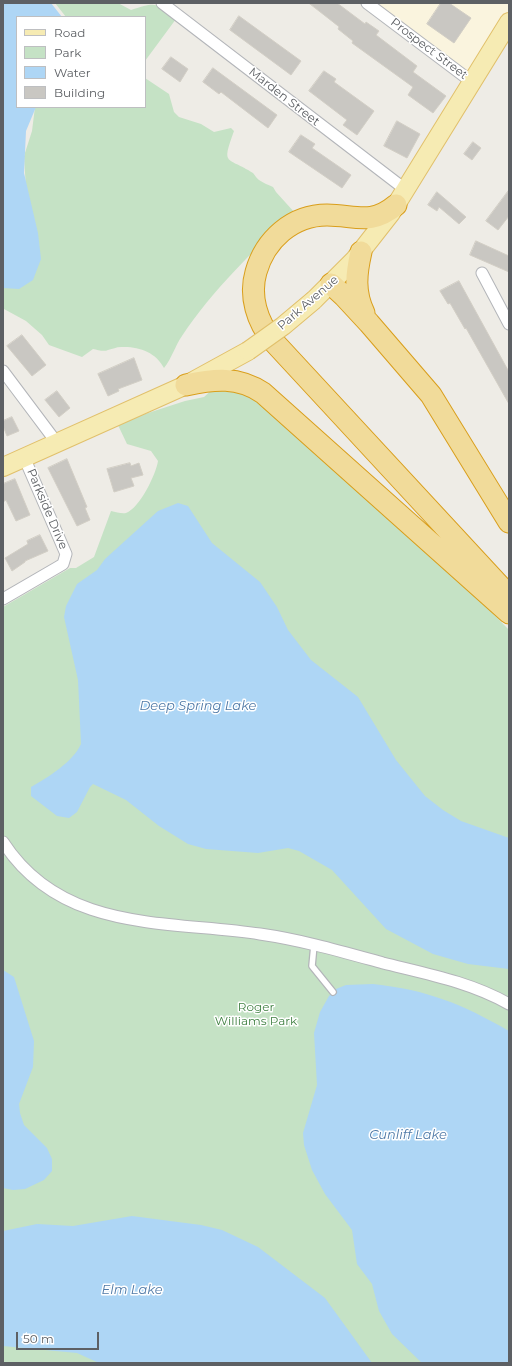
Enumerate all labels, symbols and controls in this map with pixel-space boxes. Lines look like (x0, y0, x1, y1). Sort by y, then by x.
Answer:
street label: Prospect Street (388, 15, 470, 83)
legend (16, 16, 146, 108)
text: Road (54, 25, 85, 40)
text: Park (54, 45, 81, 60)
text: Water (54, 65, 90, 80)
street label: Marden Street (246, 65, 322, 129)
text: Building (54, 85, 105, 100)
street label: Park Avenue (275, 273, 341, 333)
street label: Parkside Drive (24, 466, 70, 552)
water label: Deep Spring Lake (140, 698, 256, 714)
park label: Roger Williams Park (215, 1000, 297, 1028)
water label: Cunliff Lake (369, 1127, 447, 1143)
water label: Elm Lake (101, 1282, 163, 1298)
scale bar (18, 1324, 101, 1350)
text: 50 m (23, 1331, 54, 1346)

